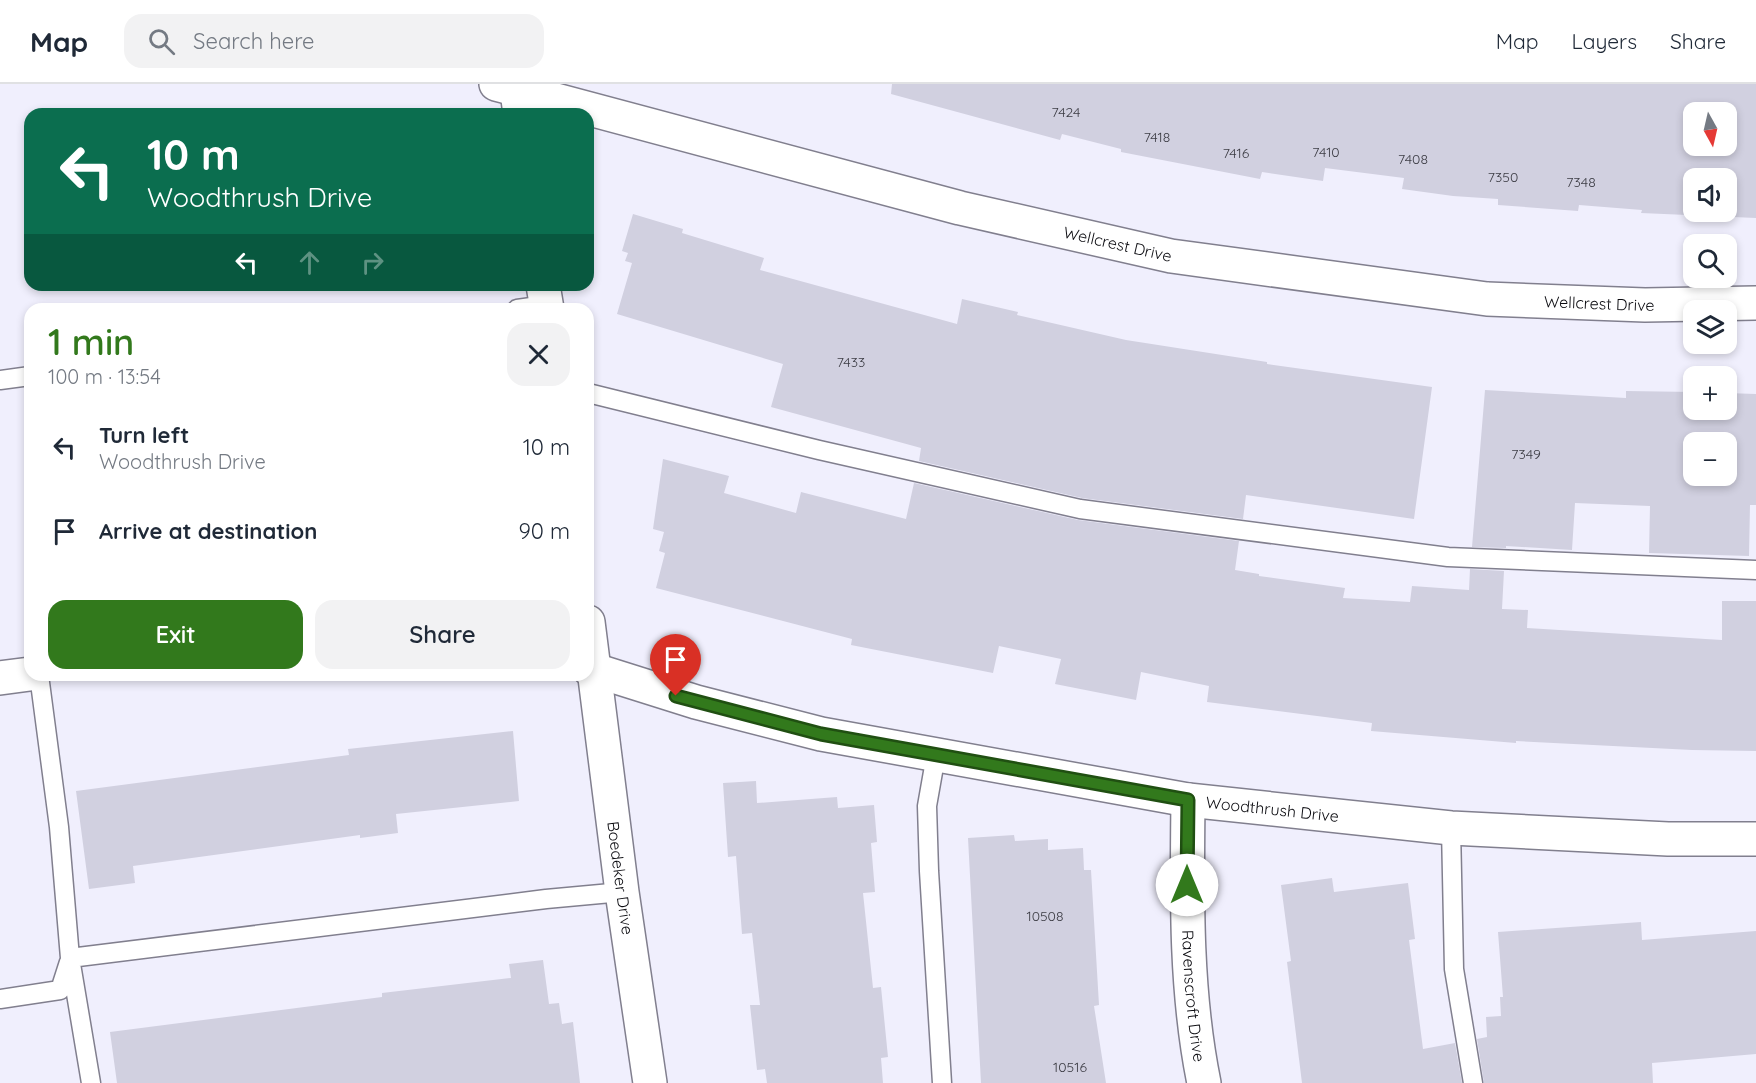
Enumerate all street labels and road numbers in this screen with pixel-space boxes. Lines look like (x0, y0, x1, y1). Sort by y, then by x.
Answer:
street label: Wellcrest Drive (1062, 222, 1174, 266)
street label: Wellcrest Drive (1544, 291, 1655, 315)
street label: Woodthrush Drive (1205, 792, 1340, 826)
street label: Boedeker Drive (603, 820, 638, 936)
street label: Ravenscroft Drive (1178, 929, 1210, 1063)

